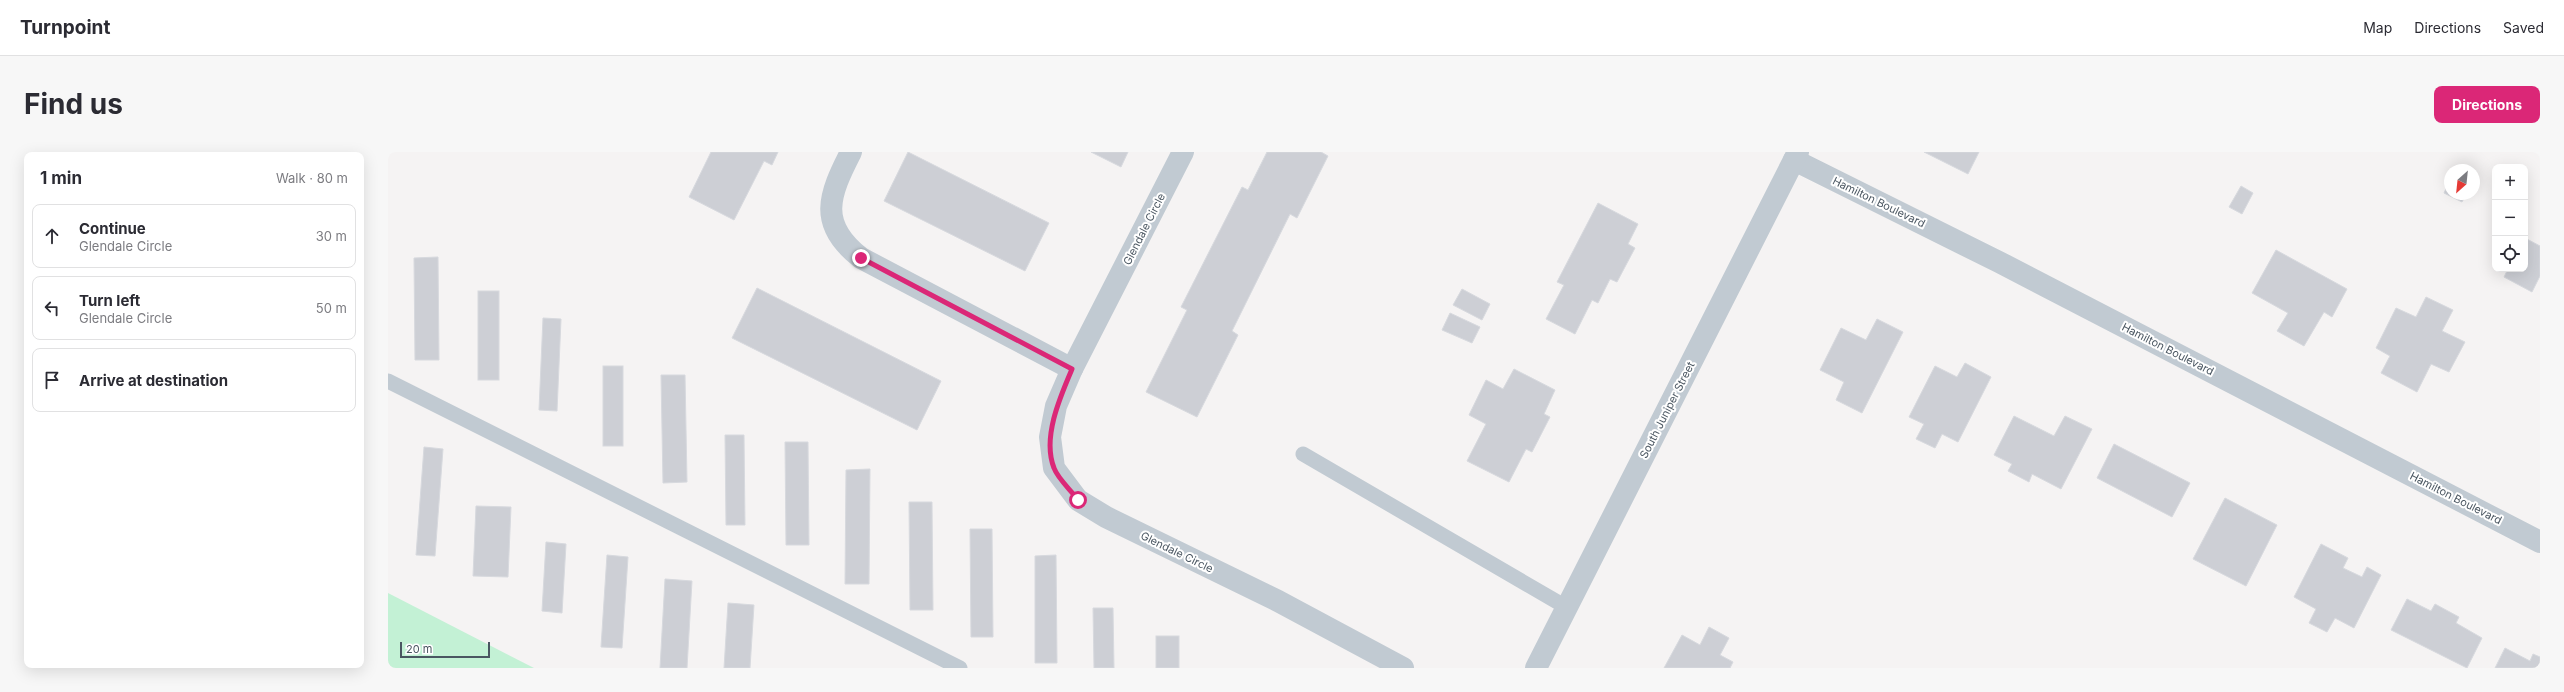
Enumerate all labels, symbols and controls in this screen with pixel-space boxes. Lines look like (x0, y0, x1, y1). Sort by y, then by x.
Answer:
text: Turnpoint (20, 16, 110, 39)
text: Map (2363, 19, 2392, 36)
text: Directions (2414, 19, 2481, 36)
text: Saved (2503, 19, 2544, 36)
button: Directions (2434, 86, 2540, 123)
text: Find us (24, 87, 123, 121)
north arrow (2444, 164, 2480, 200)
map controls (2492, 164, 2528, 272)
button: + (2492, 164, 2528, 200)
text: 1 min (40, 168, 82, 188)
text: Walk · 80 m (276, 170, 348, 186)
street label: Hamilton Boulevard (1830, 173, 1928, 231)
street label: Glendale Circle (1120, 191, 1168, 267)
button: − (2492, 200, 2528, 236)
text: Continue (79, 219, 146, 238)
icon: ahead (41, 225, 63, 247)
text: 30 m (316, 228, 347, 244)
button: locate (2492, 236, 2528, 272)
text: Glendale Circle (79, 238, 172, 254)
route end (852, 249, 870, 267)
text: Turn left (79, 291, 140, 310)
icon: left (41, 297, 63, 319)
text: 50 m (316, 300, 347, 316)
text: Glendale Circle (79, 310, 172, 326)
street label: Hamilton Boulevard (2120, 320, 2216, 378)
street label: South Juniper Street (1637, 359, 1698, 461)
icon: arrive (41, 369, 63, 391)
text: Arrive at destination (79, 371, 228, 390)
street label: Hamilton Boulevard (2408, 469, 2504, 527)
route start (1069, 491, 1087, 509)
street label: Glendale Circle (1138, 528, 1216, 576)
scale bar (400, 640, 490, 659)
text: 20 m (406, 642, 432, 656)

